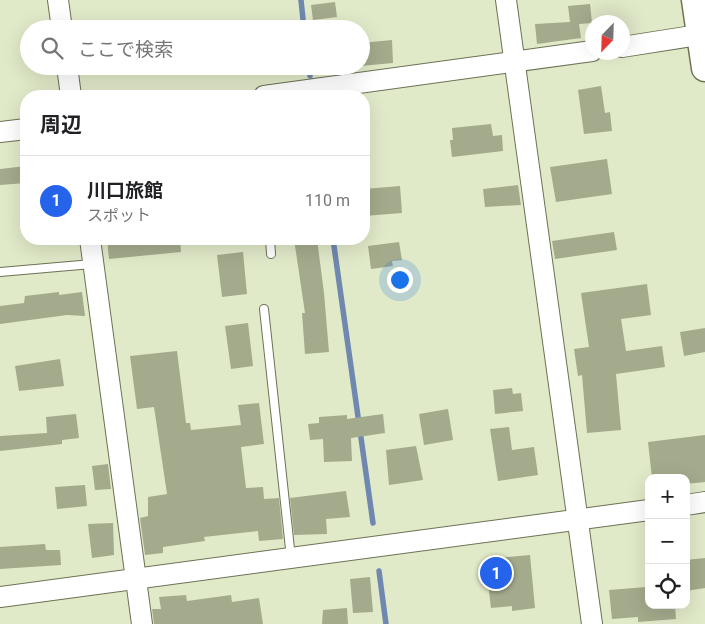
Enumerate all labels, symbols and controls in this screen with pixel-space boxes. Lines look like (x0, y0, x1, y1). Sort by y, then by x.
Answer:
north arrow (585, 15, 630, 60)
search box (20, 20, 370, 75)
icon: search (38, 34, 66, 62)
text: ここで検索 (78, 38, 173, 61)
text: 周辺 (40, 113, 82, 137)
text: 川口旅館 (87, 179, 163, 202)
text: 1 (51, 191, 61, 210)
text: 110 m (305, 191, 350, 210)
text: スポット (87, 206, 151, 225)
your location (387, 267, 413, 293)
map controls (645, 474, 690, 609)
button: + (645, 474, 690, 519)
button: − (645, 519, 690, 564)
pin: 1 (480, 554, 512, 592)
button: locate (645, 564, 690, 609)

